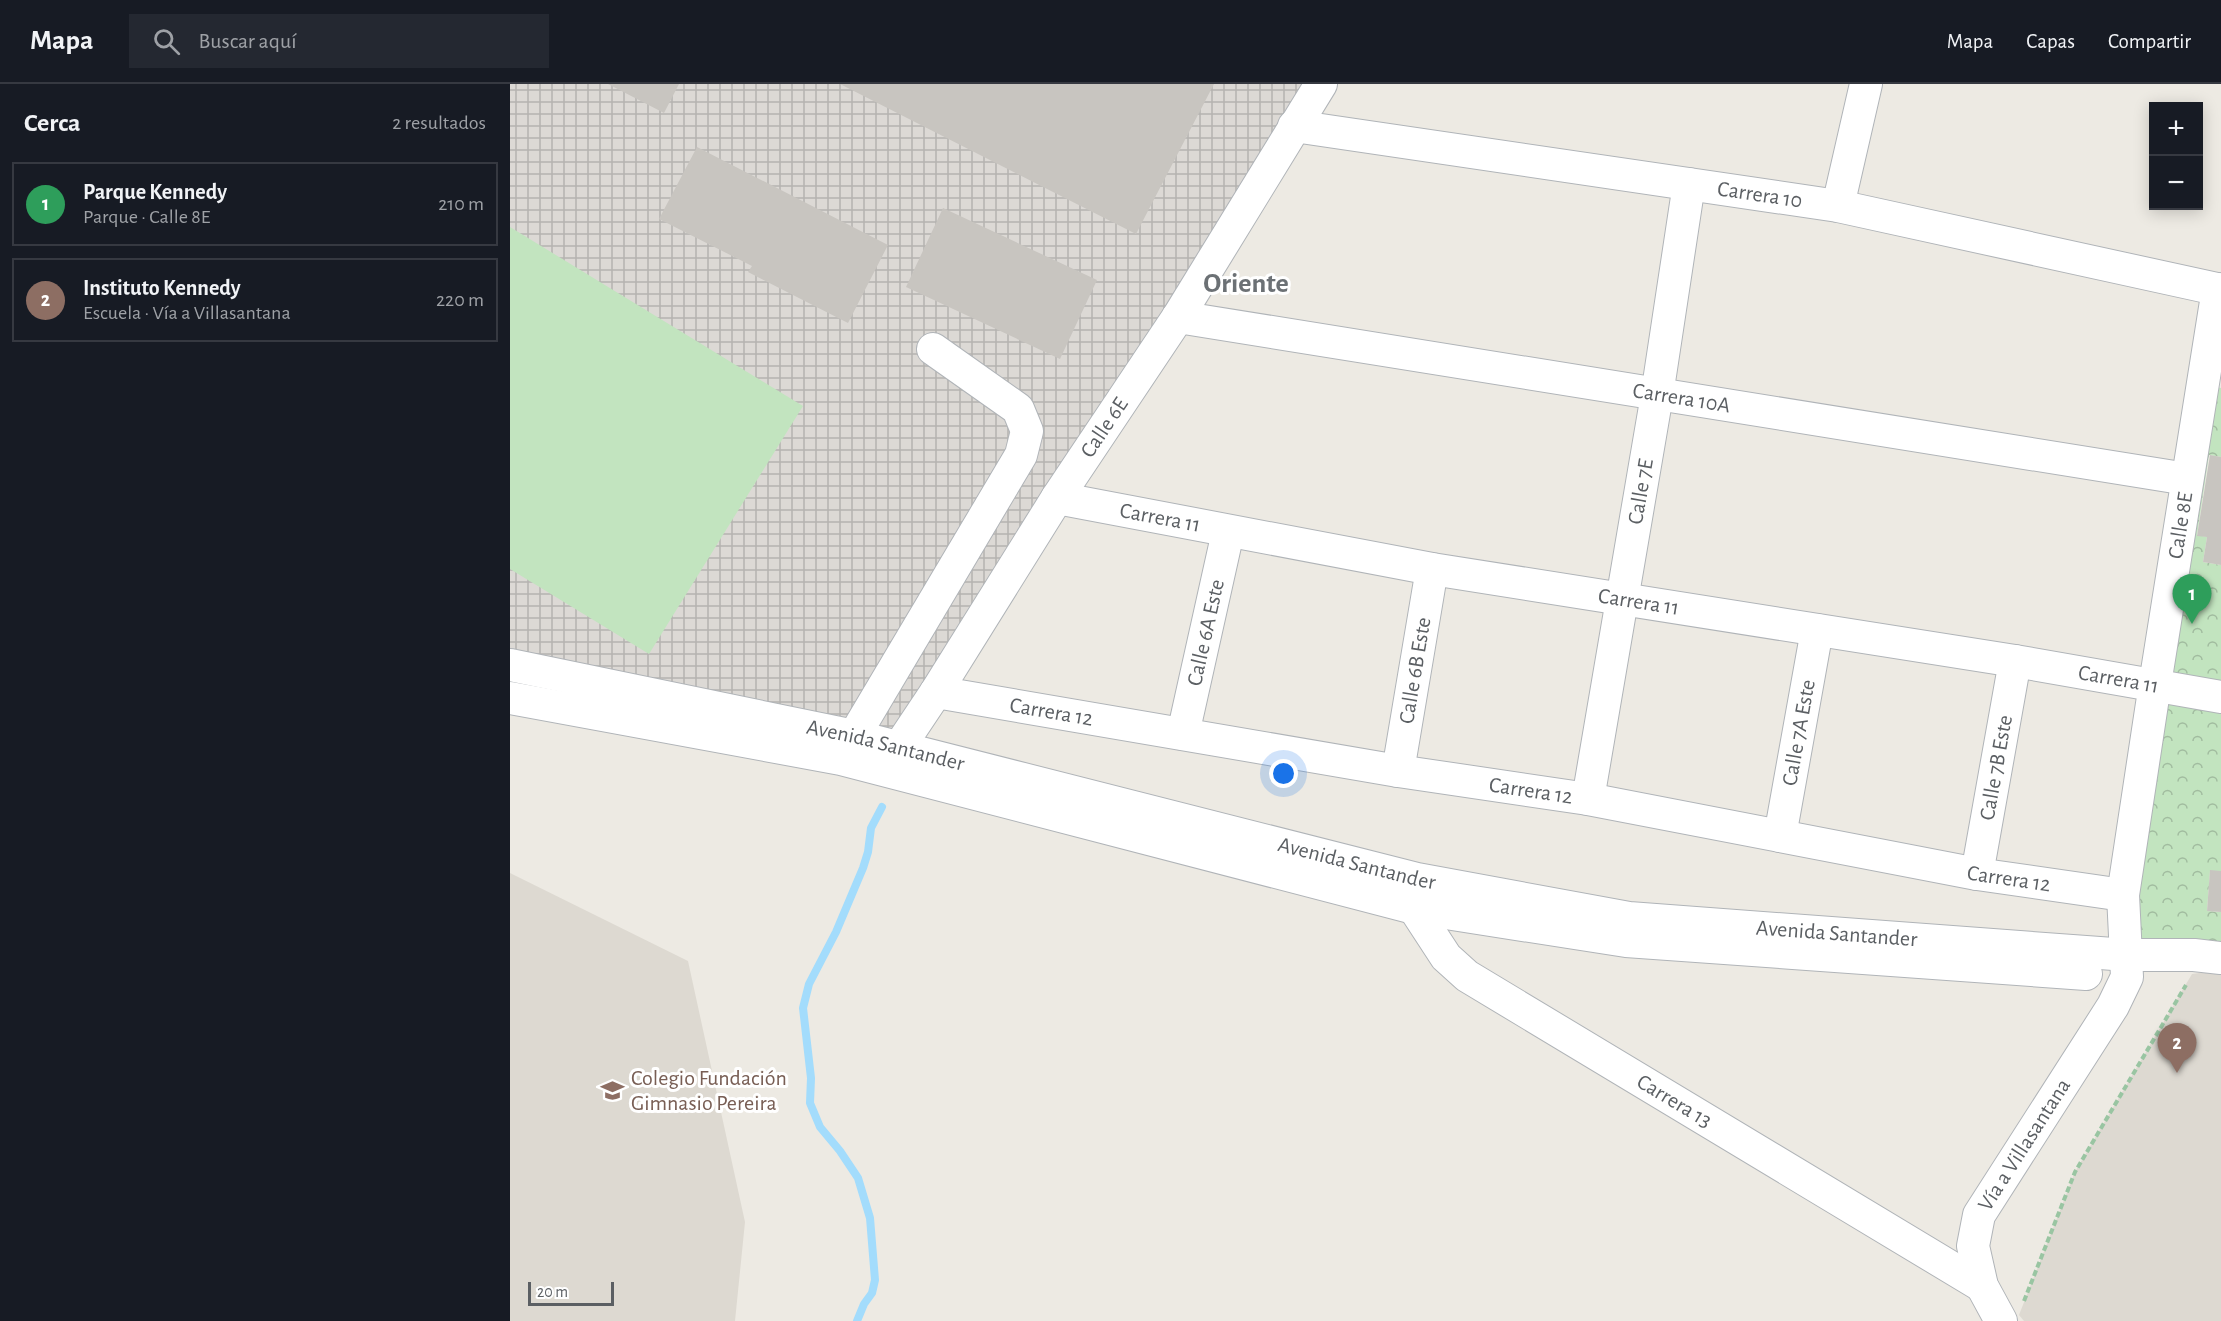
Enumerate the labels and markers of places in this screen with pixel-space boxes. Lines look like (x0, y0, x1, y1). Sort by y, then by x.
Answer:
pin: 1 (2172, 574, 2212, 624)
pin: 2 (2158, 1024, 2196, 1073)
place label: Colegio Fundación Gimnasio Pereira (631, 1067, 787, 1114)
school or university icon: Colegio Fundación Gimnasio Pereira (600, 1078, 626, 1104)

